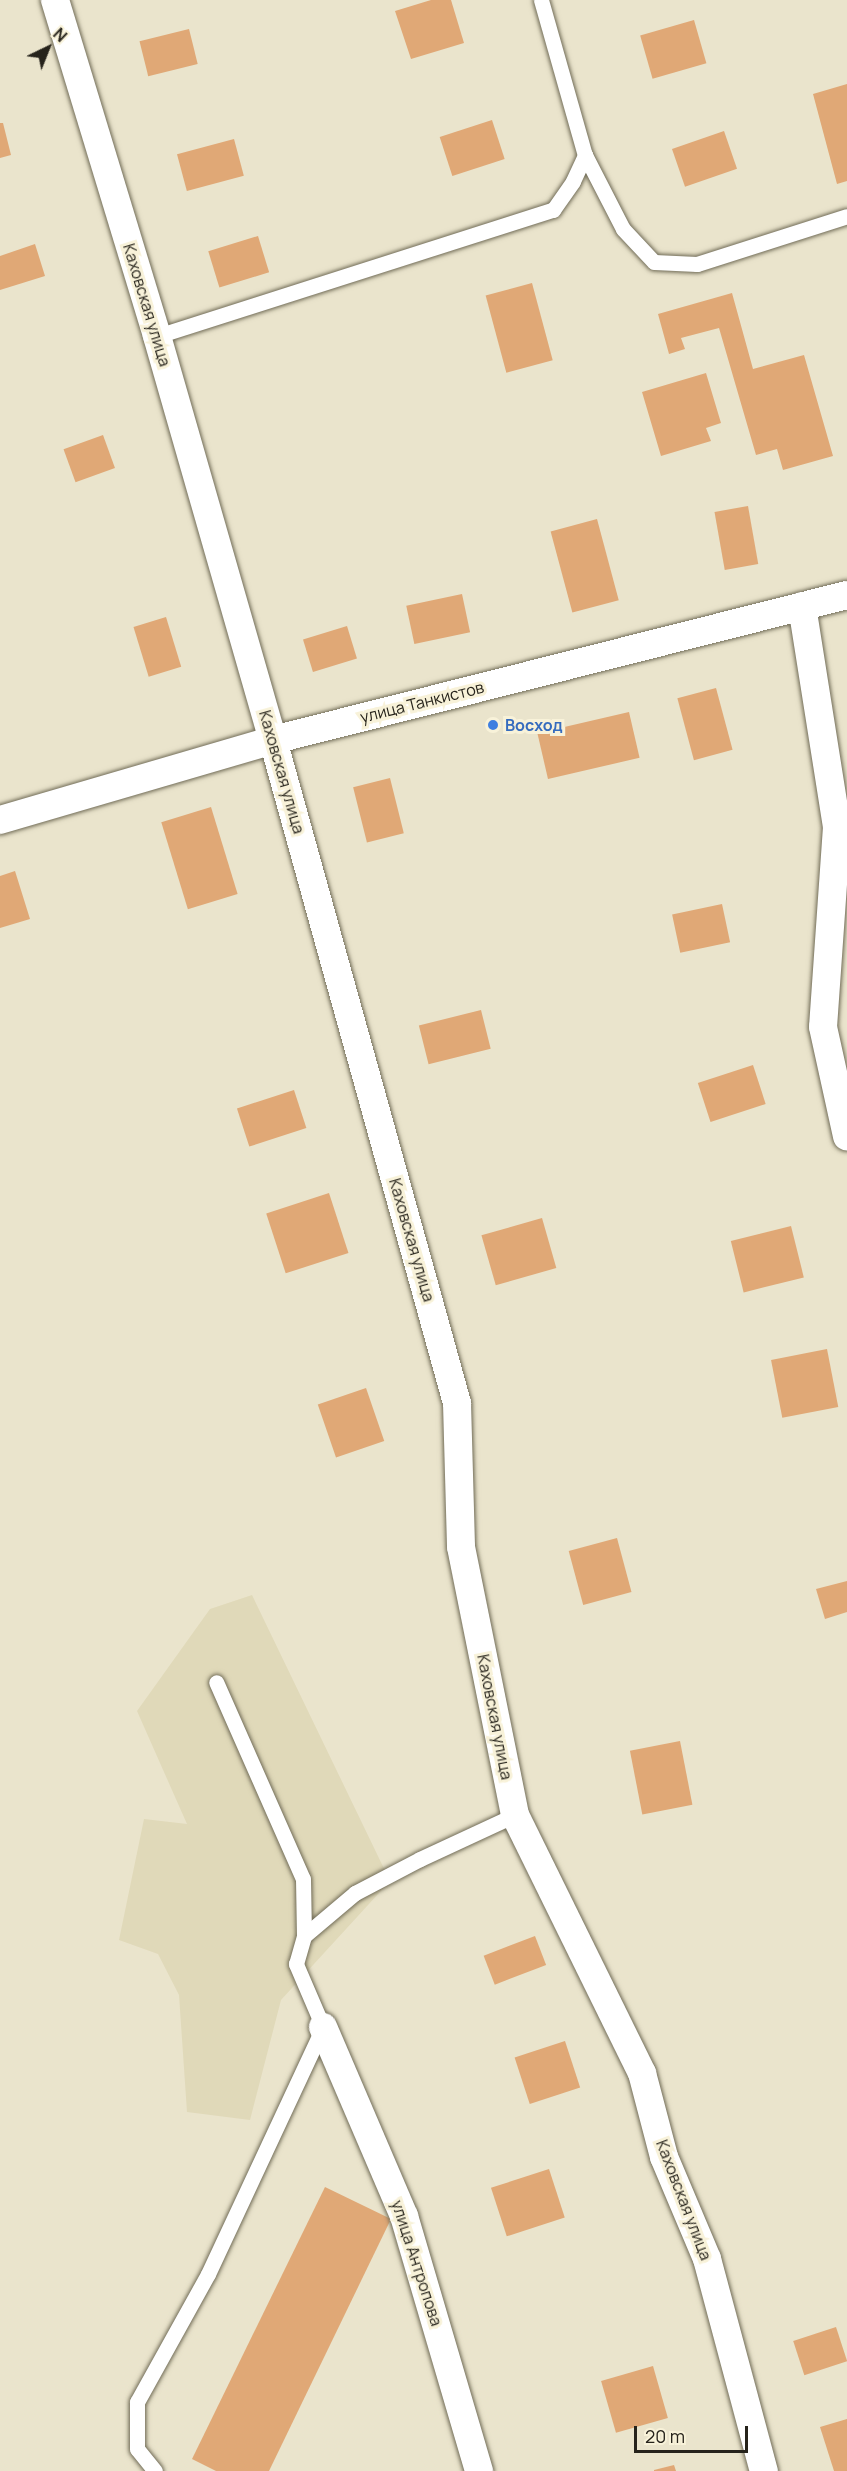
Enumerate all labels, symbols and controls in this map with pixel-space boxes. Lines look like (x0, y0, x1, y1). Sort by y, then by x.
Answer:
north arrow (18, 18, 78, 78)
text: N (49, 23, 72, 47)
street label: Каховская улица (119, 241, 175, 369)
street label: улица Танкистов (358, 677, 486, 727)
street label: Каховская улица (255, 708, 309, 836)
place label: Восход (505, 715, 563, 735)
marker: Восход (486, 718, 500, 732)
street label: Каховская улица (385, 1176, 439, 1304)
street label: Каховская улица (473, 1653, 517, 1781)
street label: Каховская улица (652, 2137, 716, 2263)
street label: улица Антропова (388, 2198, 446, 2328)
scale bar (637, 2414, 751, 2452)
text: 20 m (645, 2424, 685, 2448)

